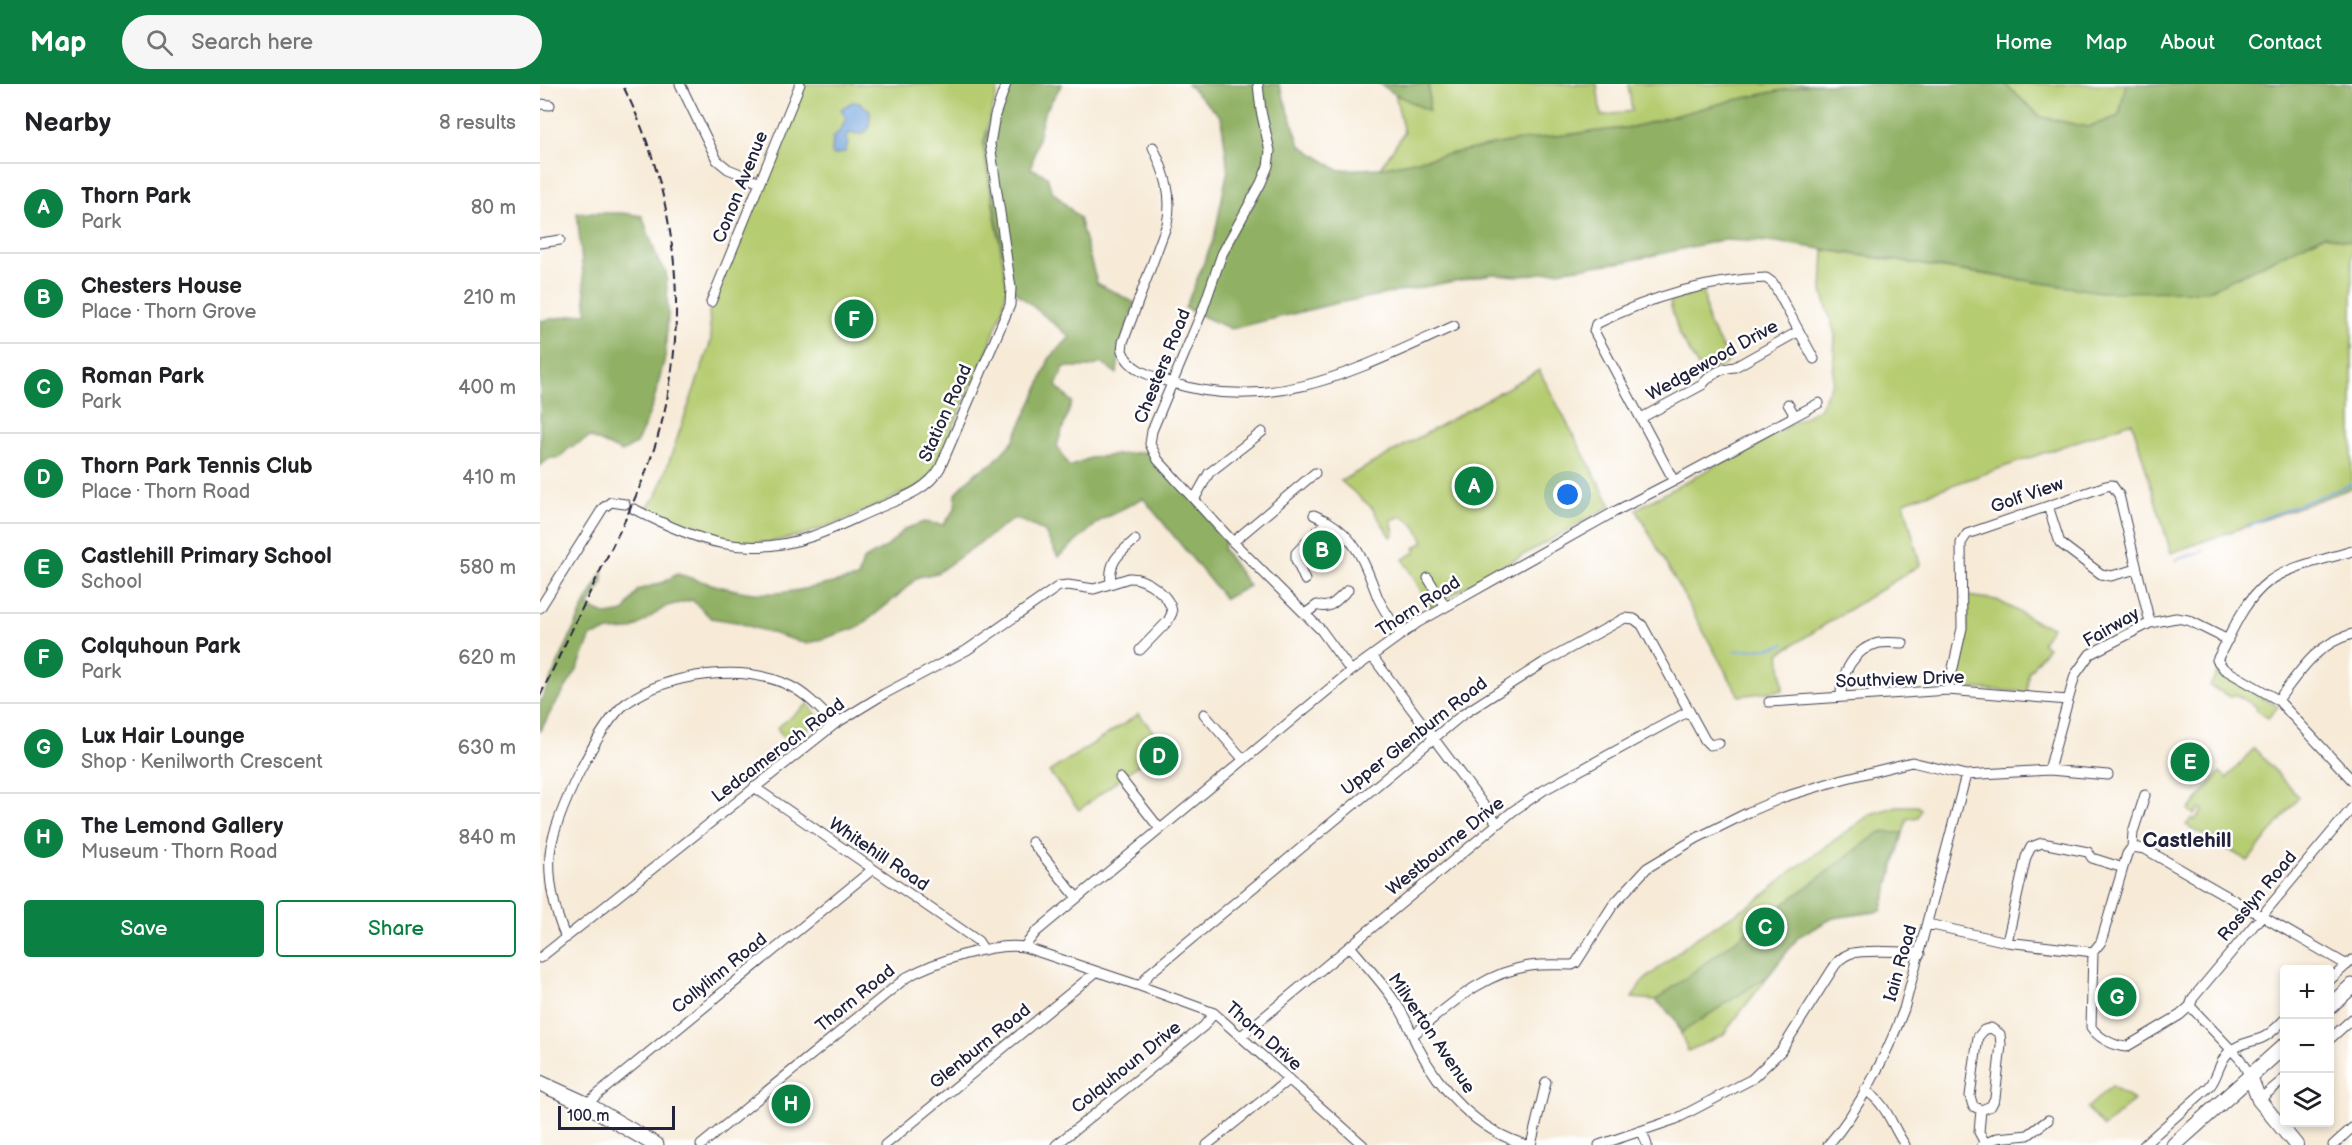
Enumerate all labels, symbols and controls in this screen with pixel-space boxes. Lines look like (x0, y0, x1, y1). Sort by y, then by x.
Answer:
search box (122, 15, 542, 69)
text: Map (30, 26, 86, 59)
icon: search (143, 26, 176, 59)
text: Search here (191, 29, 313, 56)
text: Home (1995, 30, 2052, 55)
text: Map (2085, 30, 2127, 55)
text: About (2160, 30, 2215, 55)
text: Contact (2248, 30, 2322, 55)
text: Nearby (24, 108, 111, 139)
text: 8 results (439, 111, 516, 135)
street label: Conon Avenue (708, 128, 773, 246)
text: Thorn Park (81, 183, 191, 210)
text: A (37, 196, 50, 220)
text: 80 m (471, 196, 516, 220)
text: Park (81, 210, 121, 234)
text: Chesters House (81, 273, 242, 300)
text: B (36, 286, 51, 310)
text: 210 m (463, 286, 516, 310)
pin: F (834, 296, 874, 342)
text: Place · Thorn Grove (81, 300, 256, 324)
street label: Chesters Road (1130, 306, 1195, 427)
street label: Wedgewood Drive (1643, 315, 1782, 405)
street label: Station Road (915, 361, 976, 465)
text: Roman Park (81, 363, 204, 390)
text: C (36, 376, 51, 400)
text: 400 m (458, 376, 516, 400)
text: Park (81, 390, 121, 414)
text: Thorn Park Tennis Club (81, 453, 313, 480)
pin: A (1454, 464, 1494, 508)
text: D (37, 466, 50, 490)
text: 410 m (462, 466, 516, 490)
street label: Golf View (1988, 473, 2066, 518)
text: Place · Thorn Road (81, 480, 250, 504)
your location (1553, 480, 1582, 509)
pin: B (1302, 528, 1342, 572)
text: Castlehill Primary School (81, 543, 332, 570)
text: E (37, 556, 50, 580)
text: 580 m (459, 556, 516, 580)
text: School (81, 570, 142, 594)
street label: Thorn Road (1372, 572, 1464, 641)
street label: Fairway (2079, 603, 2144, 652)
text: Colquhoun Park (81, 633, 241, 660)
text: F (37, 646, 50, 670)
text: 620 m (458, 646, 516, 670)
text: Park (81, 660, 121, 684)
street label: Southview Drive (1835, 667, 1965, 692)
street label: Upper Glenburn Road (1337, 673, 1491, 800)
street label: Ledcameroch Road (708, 694, 849, 807)
text: Lux Hair Lounge (81, 723, 245, 750)
pin: D (1140, 734, 1178, 778)
text: G (36, 736, 51, 760)
text: 630 m (458, 736, 516, 760)
pin: E (2170, 740, 2210, 784)
text: Shop · Kenilworth Crescent (81, 750, 323, 774)
street label: Westbourne Drive (1382, 792, 1509, 900)
text: The Lemond Gallery (81, 813, 283, 840)
street label: Whitehill Road (825, 813, 933, 896)
text: H (36, 826, 51, 850)
text: 840 m (458, 826, 516, 850)
district label: Castlehill (2143, 828, 2231, 853)
text: Museum · Thorn Road (81, 840, 277, 864)
street label: Rosslyn Road (2213, 847, 2301, 946)
button: Save (24, 900, 264, 957)
button: Share (276, 900, 516, 957)
pin: C (1746, 904, 1784, 950)
street label: Iain Road (1880, 923, 1921, 1004)
street label: Collylinn Road (668, 929, 771, 1018)
street label: Thorn Road (812, 960, 899, 1037)
map controls (2280, 965, 2334, 1127)
button: + (2280, 965, 2334, 1019)
street label: Milverton Avenue (1384, 969, 1480, 1098)
pin: G (2098, 974, 2136, 1020)
street label: Thorn Drive (1221, 998, 1306, 1075)
street label: Glenburn Road (926, 999, 1035, 1093)
street label: Colquhoun Drive (1067, 1017, 1186, 1118)
button: − (2280, 1019, 2334, 1073)
button: layers (2280, 1073, 2334, 1127)
pin: H (772, 1082, 810, 1126)
scale bar (558, 1103, 675, 1130)
text: 100 m (567, 1107, 610, 1126)

